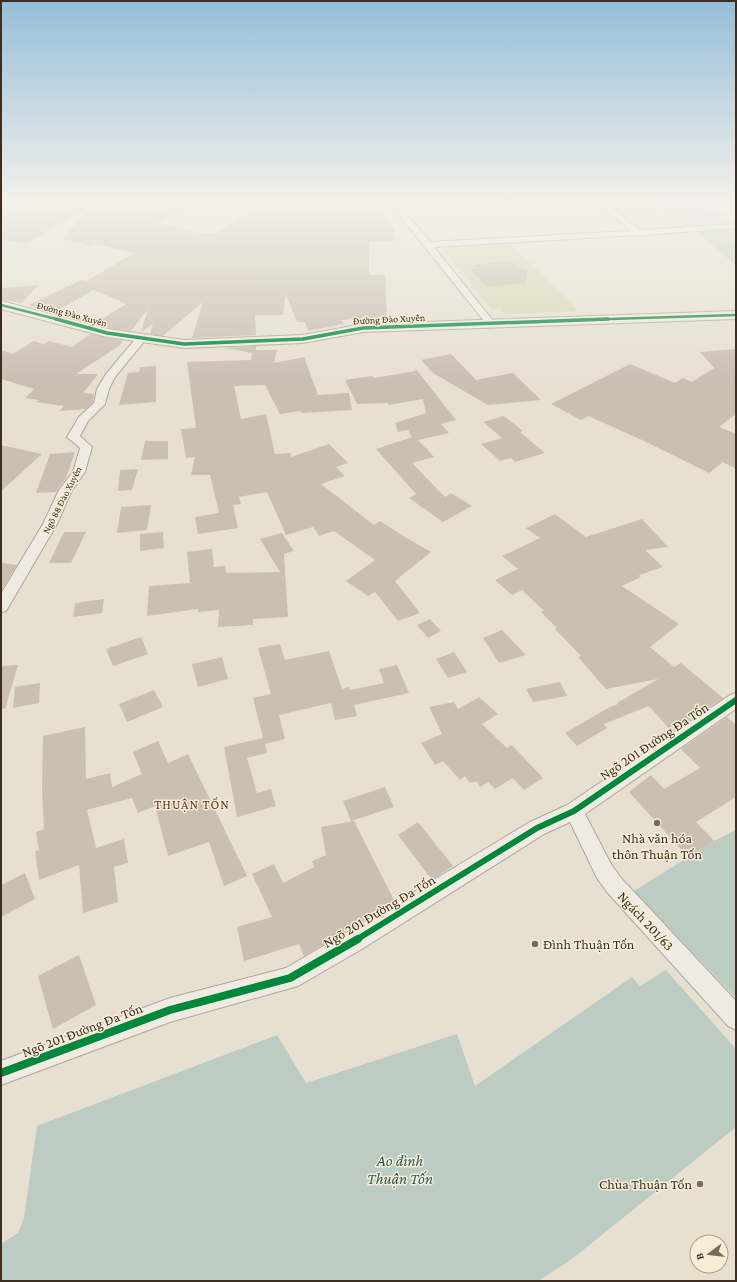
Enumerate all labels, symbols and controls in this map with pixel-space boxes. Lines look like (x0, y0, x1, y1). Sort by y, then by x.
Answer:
street label: Đường Đào Xuyên (36, 299, 109, 329)
street label: Đường Đào Xuyên (353, 312, 426, 326)
street label: Ngõ 88 Đào Xuyên (40, 464, 84, 535)
street label: Ngõ 201 Đường Đa Tốn (597, 698, 712, 783)
district label: THUẬN TỐN (154, 796, 230, 812)
marker: Nhà văn hóa thôn Thuận Tốn (652, 818, 662, 828)
place label: Nhà văn hóa thôn Thuận Tốn (612, 830, 702, 862)
street label: Ngõ 201 Đường Đa Tốn (320, 871, 438, 951)
street label: Ngách 201/63 (615, 888, 677, 954)
place label: Đình Thuận Tốn (543, 936, 635, 952)
marker: Đình Thuận Tốn (530, 939, 540, 949)
street label: Ngõ 201 Đường Đa Tốn (20, 999, 145, 1060)
water label: Ao đình Thuận Tốn (367, 1152, 433, 1188)
place label: Chùa Thuận Tốn (599, 1176, 692, 1192)
marker: Chùa Thuận Tốn (695, 1179, 705, 1189)
north arrow (689, 1234, 729, 1274)
text: B (693, 1251, 706, 1261)

